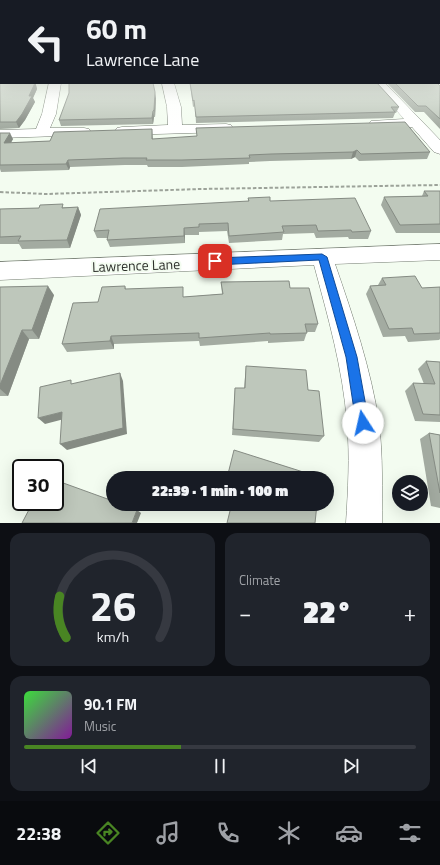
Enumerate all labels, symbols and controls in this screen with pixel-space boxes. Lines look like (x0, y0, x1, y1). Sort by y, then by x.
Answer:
text: 60 m (86, 7, 147, 50)
icon: left (20, 16, 72, 68)
text: Lawrence Lane (86, 46, 199, 73)
pin (198, 244, 232, 278)
icon: arrive (204, 250, 226, 272)
street label: Lawrence Lane (92, 253, 180, 277)
position arrow (342, 402, 384, 444)
speed limit sign: 30 (12, 459, 64, 511)
map controls (392, 475, 428, 511)
button: layers (392, 475, 428, 511)
text: 22:39 · 1 min · 100 m (152, 479, 288, 502)
text: Climate (239, 570, 280, 590)
text: 26 (89, 573, 136, 636)
text: 22° (303, 589, 352, 635)
text: − (239, 596, 251, 630)
text: + (404, 596, 416, 630)
text: km/h (96, 625, 129, 647)
text: 90.1 FM (84, 693, 137, 716)
text: Music (84, 716, 116, 736)
icon: previous (78, 755, 100, 777)
icon: pause (209, 755, 231, 777)
icon: next (340, 755, 362, 777)
icon: directions (94, 819, 122, 847)
icon: music (154, 819, 182, 847)
icon: phone (214, 819, 242, 847)
icon: climate (275, 819, 303, 847)
icon: car (335, 819, 363, 847)
icon: filters (396, 819, 424, 847)
text: 22:38 (16, 820, 61, 847)

